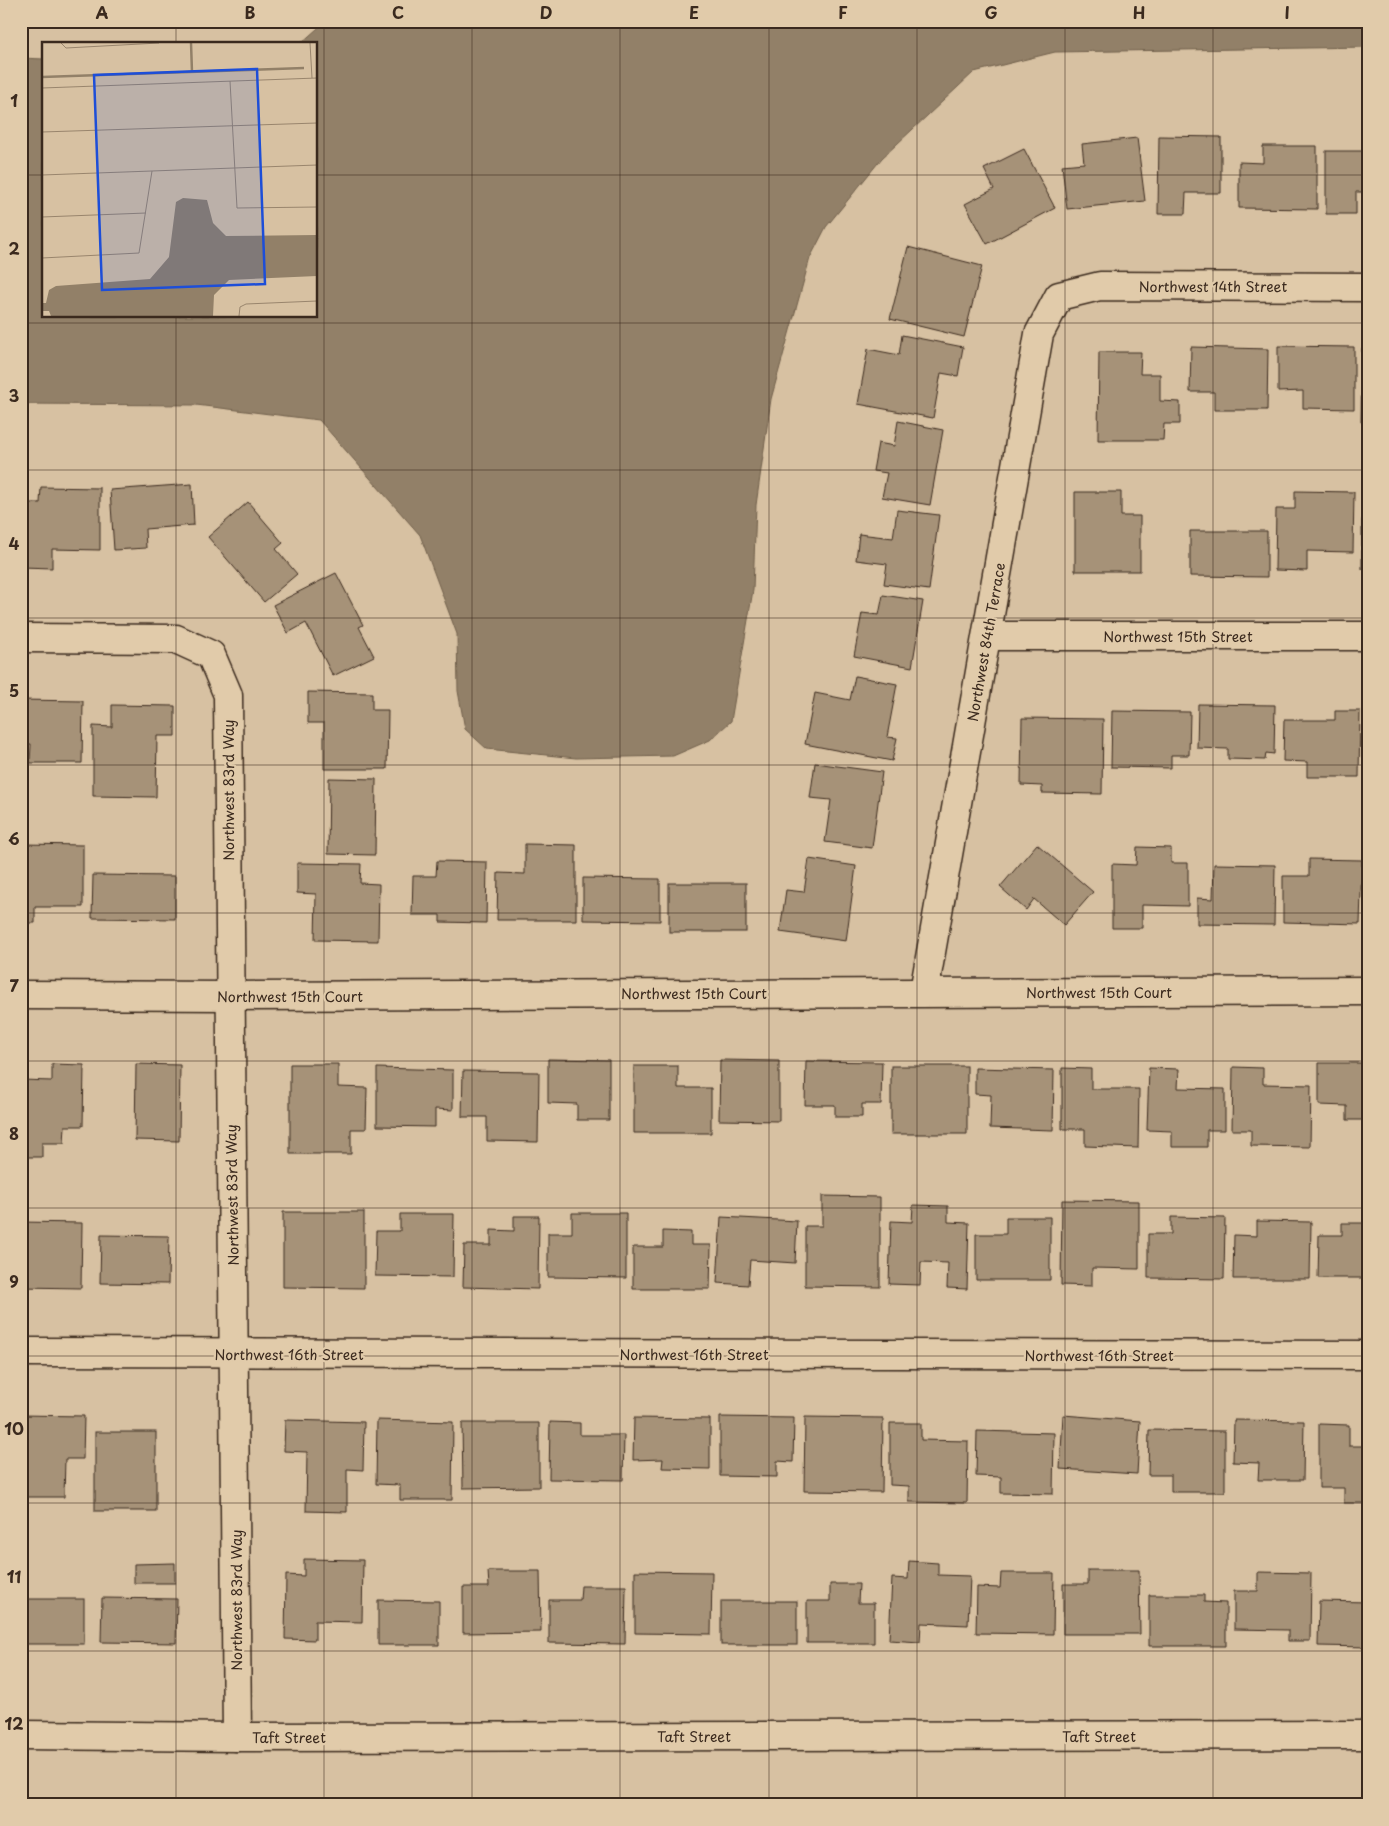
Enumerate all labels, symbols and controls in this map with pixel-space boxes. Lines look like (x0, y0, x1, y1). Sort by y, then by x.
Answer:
text: A (96, 0, 109, 24)
text: B (245, 0, 256, 24)
text: C (392, 0, 404, 24)
text: D (540, 0, 552, 24)
text: E (689, 0, 699, 24)
text: F (838, 0, 848, 24)
text: G (984, 0, 998, 24)
text: H (1133, 0, 1145, 24)
text: I (1284, 0, 1290, 24)
inset map (42, 42, 318, 318)
text: 1 (10, 88, 18, 112)
text: 2 (8, 236, 20, 260)
street label: Northwest 14th Street (1139, 276, 1287, 297)
text: 3 (9, 383, 19, 407)
text: 4 (9, 531, 20, 555)
street label: Northwest 84th Terrace (962, 561, 1010, 723)
street label: Northwest 15th Street (1103, 626, 1253, 647)
text: 5 (9, 678, 19, 702)
street label: Northwest 83rd Way (218, 719, 239, 861)
text: 6 (8, 826, 20, 850)
text: 7 (9, 973, 19, 997)
street label: Northwest 15th Court (1026, 982, 1172, 1003)
street label: Northwest 15th Court (621, 983, 767, 1004)
street label: Northwest 15th Court (217, 986, 363, 1007)
text: 8 (9, 1121, 19, 1145)
street label: Northwest 83rd Way (220, 1124, 244, 1266)
text: 9 (9, 1269, 19, 1293)
street label: Northwest 16th Street (214, 1344, 364, 1365)
street label: Northwest 16th Street (619, 1344, 769, 1365)
street label: Northwest 16th Street (1024, 1345, 1174, 1366)
text: 10 (4, 1416, 24, 1440)
street label: Northwest 83rd Way (226, 1529, 247, 1671)
text: 11 (7, 1564, 21, 1588)
text: 12 (5, 1711, 23, 1735)
street label: Taft Street (657, 1726, 731, 1747)
street label: Taft Street (1062, 1726, 1136, 1747)
street label: Taft Street (252, 1727, 326, 1748)

